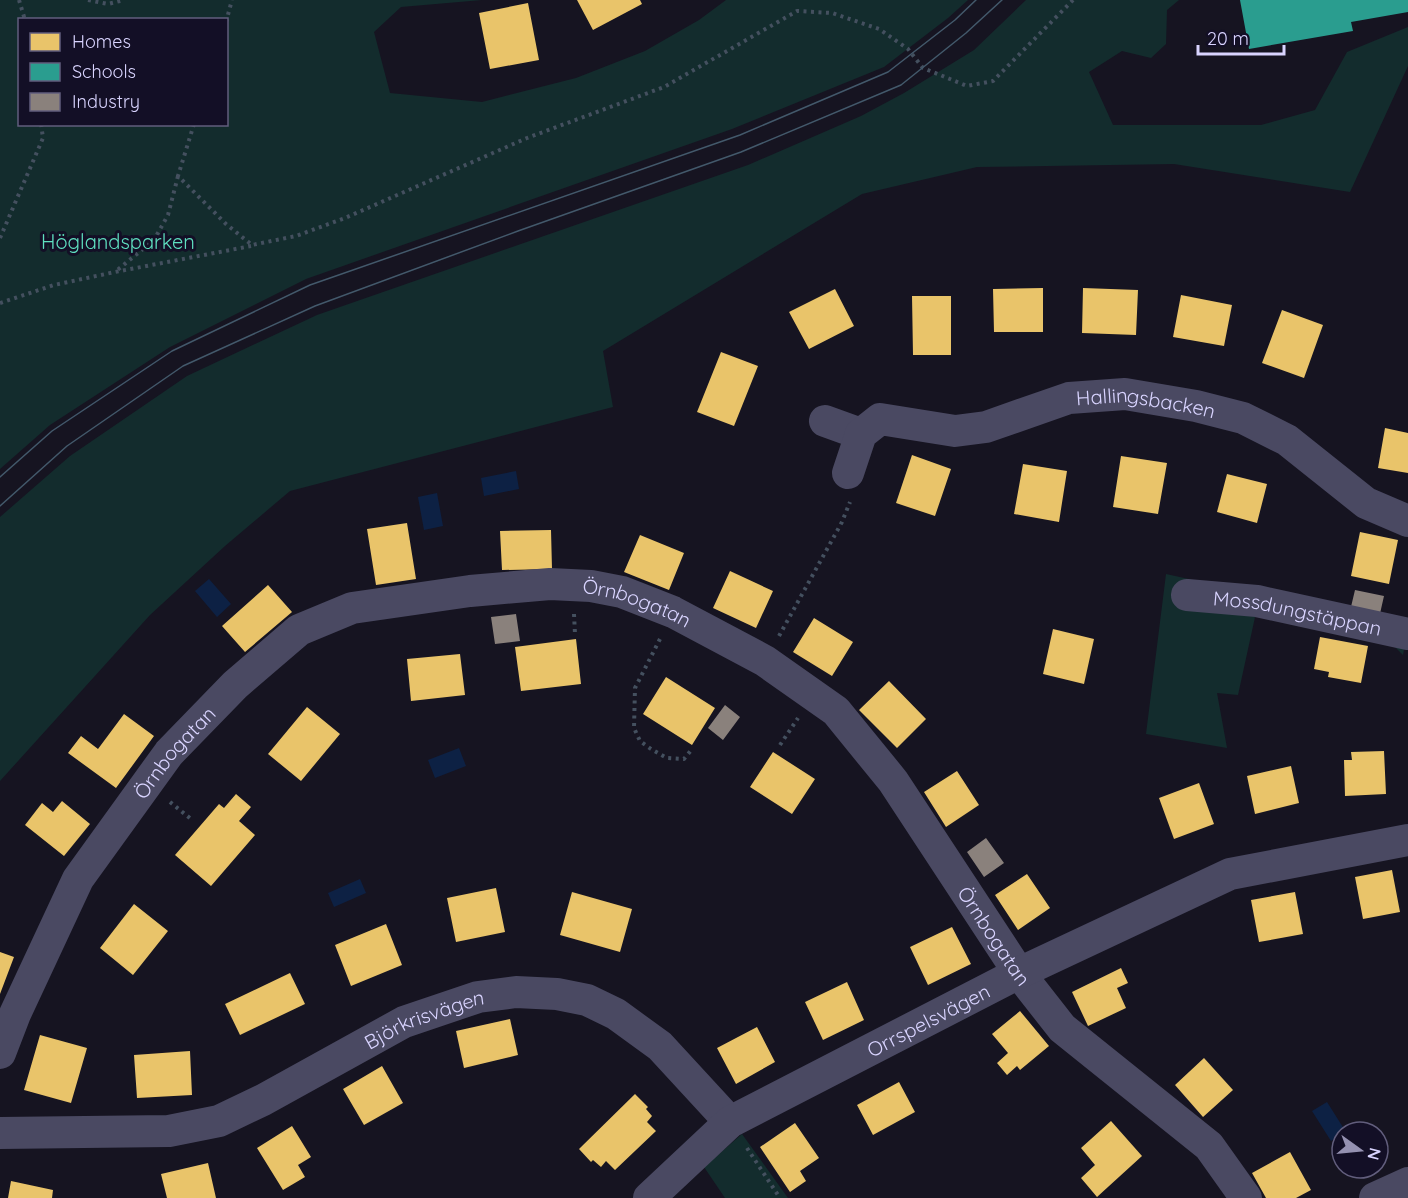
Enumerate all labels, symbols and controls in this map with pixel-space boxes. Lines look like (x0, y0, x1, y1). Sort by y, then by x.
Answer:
legend (18, 18, 228, 126)
scale bar (1198, 18, 1284, 56)
text: 20 m (1207, 27, 1249, 50)
text: Homes (72, 30, 131, 53)
text: Schools (72, 60, 136, 83)
text: Industry (72, 90, 140, 113)
park label: Höglandsparken (41, 229, 195, 254)
street label: Hallingsbacken (1075, 381, 1218, 423)
street label: Örnbogatan (582, 573, 696, 632)
street label: Mossdungstäppan (1212, 585, 1384, 640)
street label: Örnbogatan (128, 701, 220, 803)
street label: Örnbogatan (953, 881, 1036, 990)
street label: Orrspelsvägen (862, 978, 994, 1062)
street label: Björkrisvägen (360, 984, 486, 1054)
north arrow (1330, 1120, 1390, 1180)
text: N (1363, 1146, 1386, 1162)

